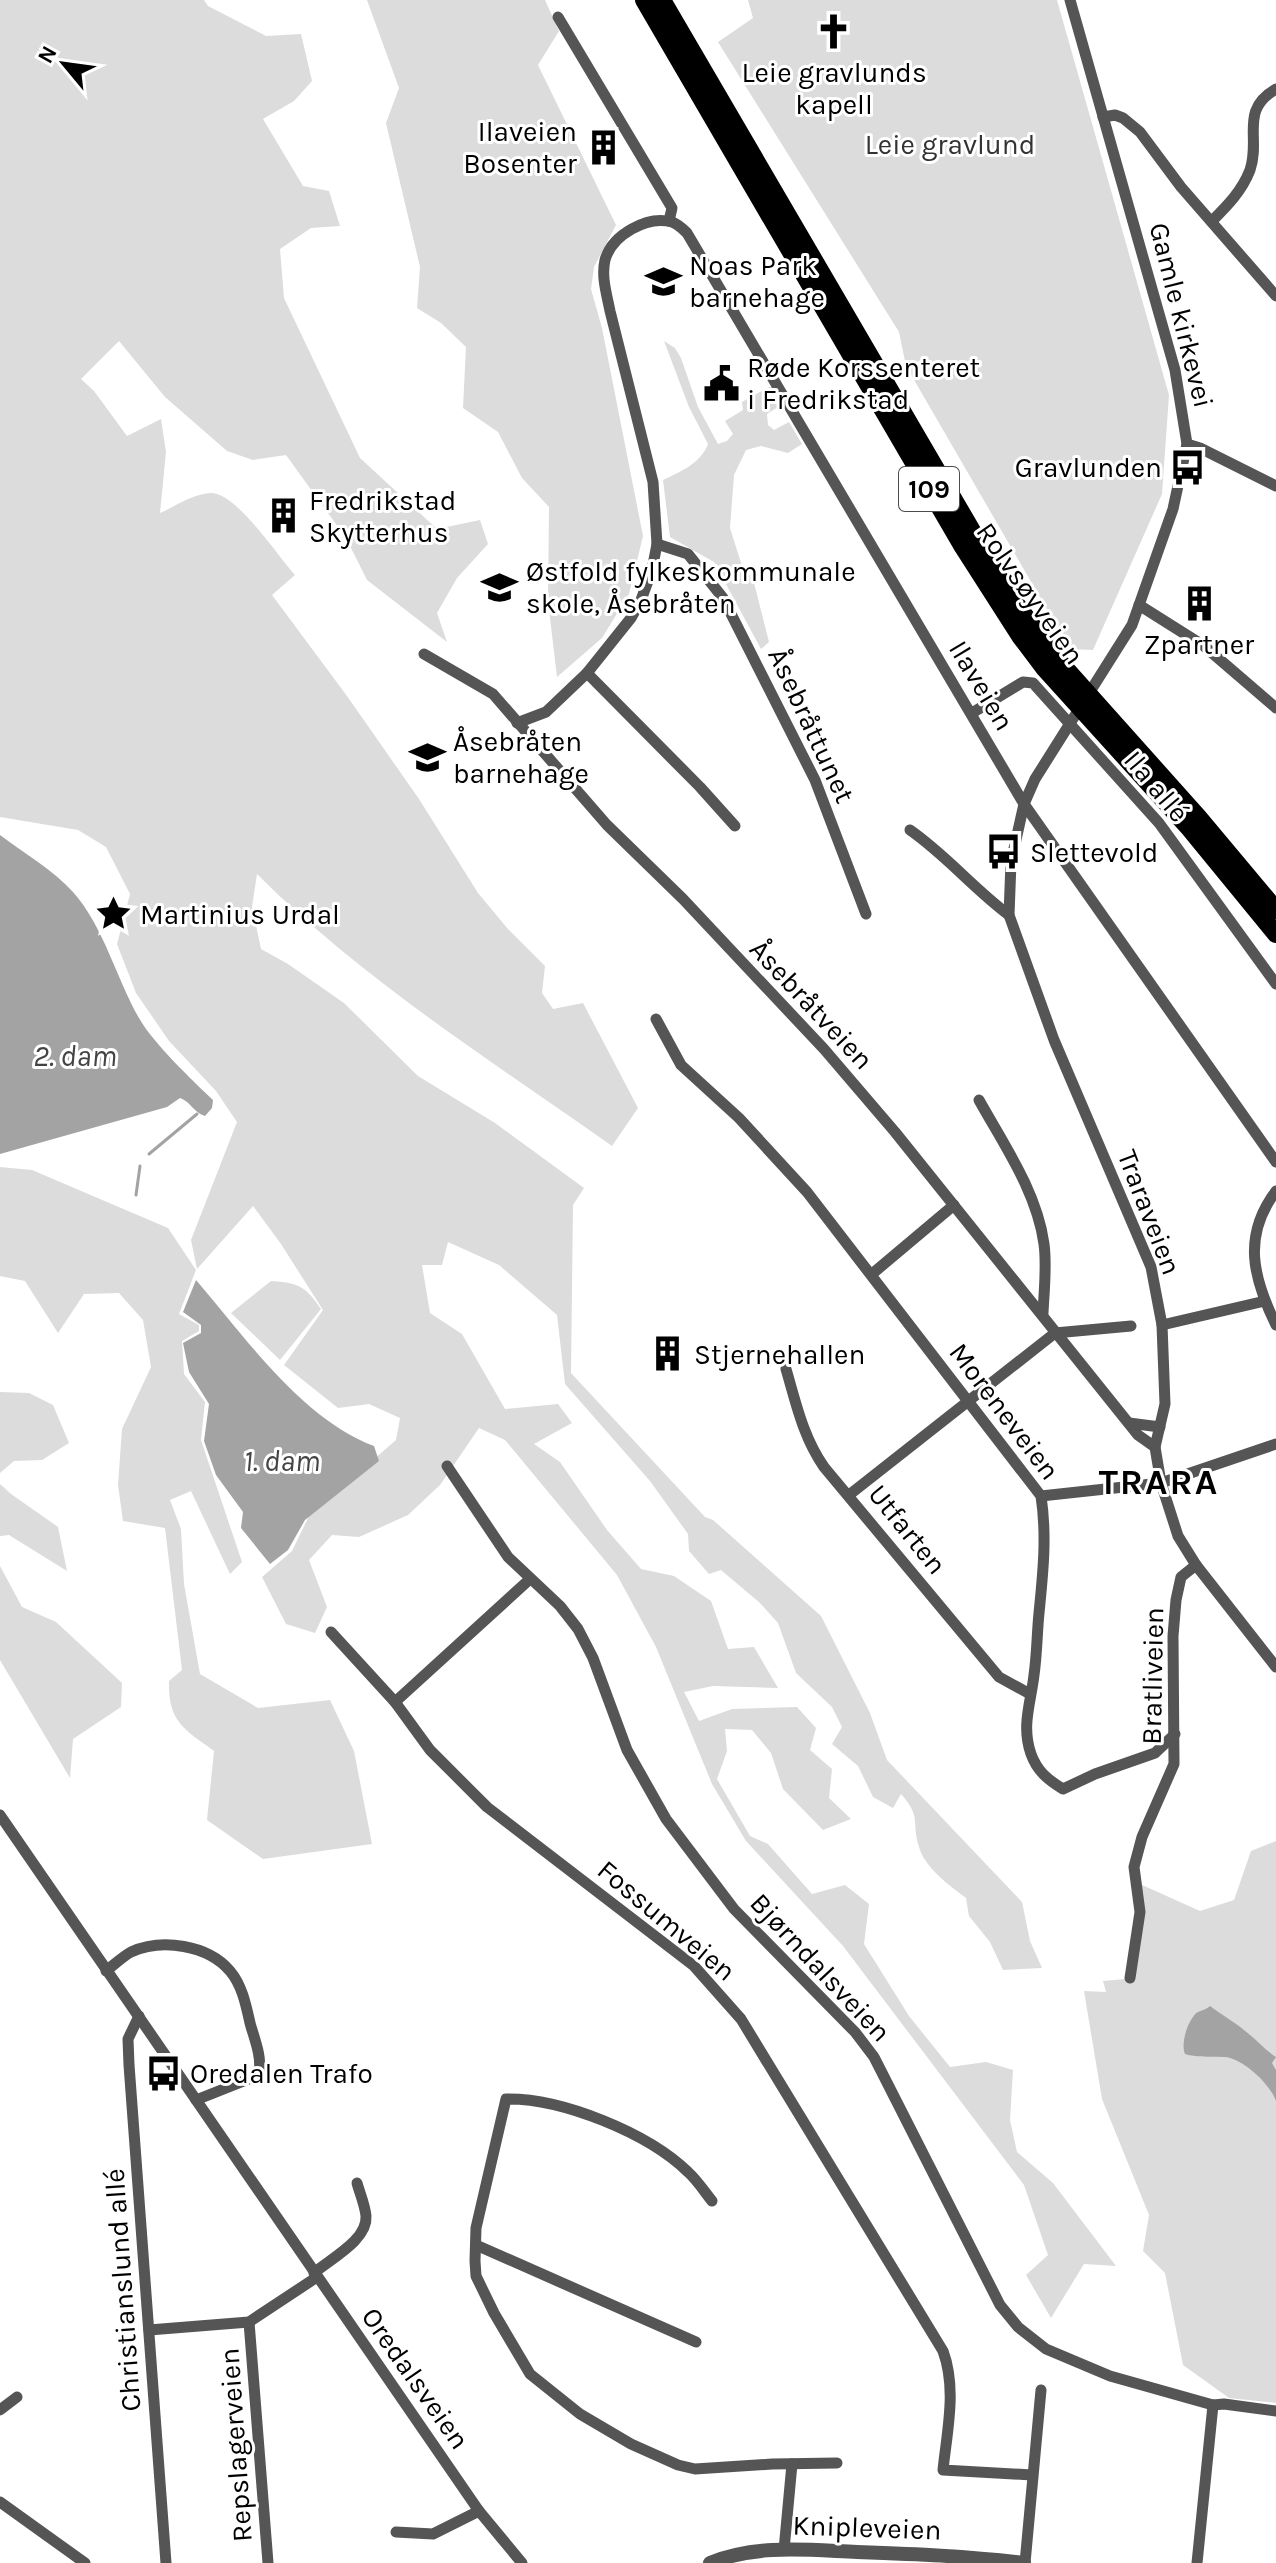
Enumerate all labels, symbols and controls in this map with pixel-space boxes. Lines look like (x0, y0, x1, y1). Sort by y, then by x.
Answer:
church icon: Leie gravlunds kapell (815, 13, 853, 51)
north arrow (24, 24, 104, 104)
text: N (32, 42, 63, 68)
place label: Leie gravlunds kapell (741, 56, 927, 121)
place label: Ilaveien Bosenter (463, 115, 578, 180)
building icon: Ilaveien Bosenter (584, 128, 622, 166)
park label: Leie gravlund (865, 128, 1035, 161)
street label: Gamle kirkevei (1143, 219, 1220, 411)
place label: Noas Park barnehage (689, 249, 825, 314)
school or university icon: Noas Park barnehage (644, 262, 682, 300)
place label: Røde Korssenteret i Fredrikstad (747, 351, 980, 416)
public building icon: Røde Korssenteret i Fredrikstad (702, 364, 740, 402)
bus stop icon: Gravlunden (1169, 448, 1207, 486)
place label: Gravlunden (1015, 451, 1162, 484)
road number: 109 (899, 467, 959, 511)
place label: Fredrikstad Skytterhus (309, 484, 456, 549)
building icon: Fredrikstad Skytterhus (264, 497, 302, 535)
street label: Rolvsøyveien (970, 516, 1092, 671)
place label: Østfold fylkeskommunale skole, Åsebråten (526, 555, 856, 620)
school or university icon: Østfold fylkeskommunale skole, Åsebråten (481, 568, 519, 606)
building icon: Zpartner (1180, 585, 1218, 623)
place label: Zpartner (1144, 628, 1255, 661)
street label: Ilaveien (942, 634, 1021, 736)
street label: Åsebråttunet (761, 643, 862, 808)
place label: Åsebråten barnehage (453, 725, 589, 790)
school or university icon: Åsebråten barnehage (408, 738, 446, 776)
street label: Ila allé (1117, 744, 1196, 829)
bus stop icon: Slettevold (985, 833, 1023, 871)
place label: Slettevold (1030, 836, 1158, 869)
place icon: Martinius Urdal (95, 895, 133, 933)
place label: Martinius Urdal (140, 898, 340, 931)
street label: Åsebråtveien (743, 932, 880, 1076)
water label: 2. dam (33, 1038, 117, 1074)
street label: Traraveien (1111, 1145, 1188, 1279)
building icon: Stjernehallen (649, 1335, 687, 1373)
street label: Moreneveien (942, 1336, 1067, 1486)
place label: Stjernehallen (694, 1338, 865, 1371)
water label: 1. dam (244, 1443, 320, 1479)
district label: TRARA (1099, 1461, 1219, 1503)
street label: Utfarten (862, 1478, 954, 1581)
street label: Bratliveien (1135, 1607, 1170, 1745)
street label: Fossumveien (591, 1853, 742, 1988)
street label: Bjørndalsveien (743, 1886, 898, 2048)
bus stop icon: Oredalen Trafo (145, 2054, 183, 2092)
place label: Oredalen Trafo (190, 2057, 373, 2090)
street label: Christianslund allé (98, 2167, 147, 2413)
street label: Oredalsveien (355, 2301, 476, 2455)
street label: Repslagerveien (212, 2347, 259, 2543)
street label: Knipleveien (792, 2508, 942, 2547)

